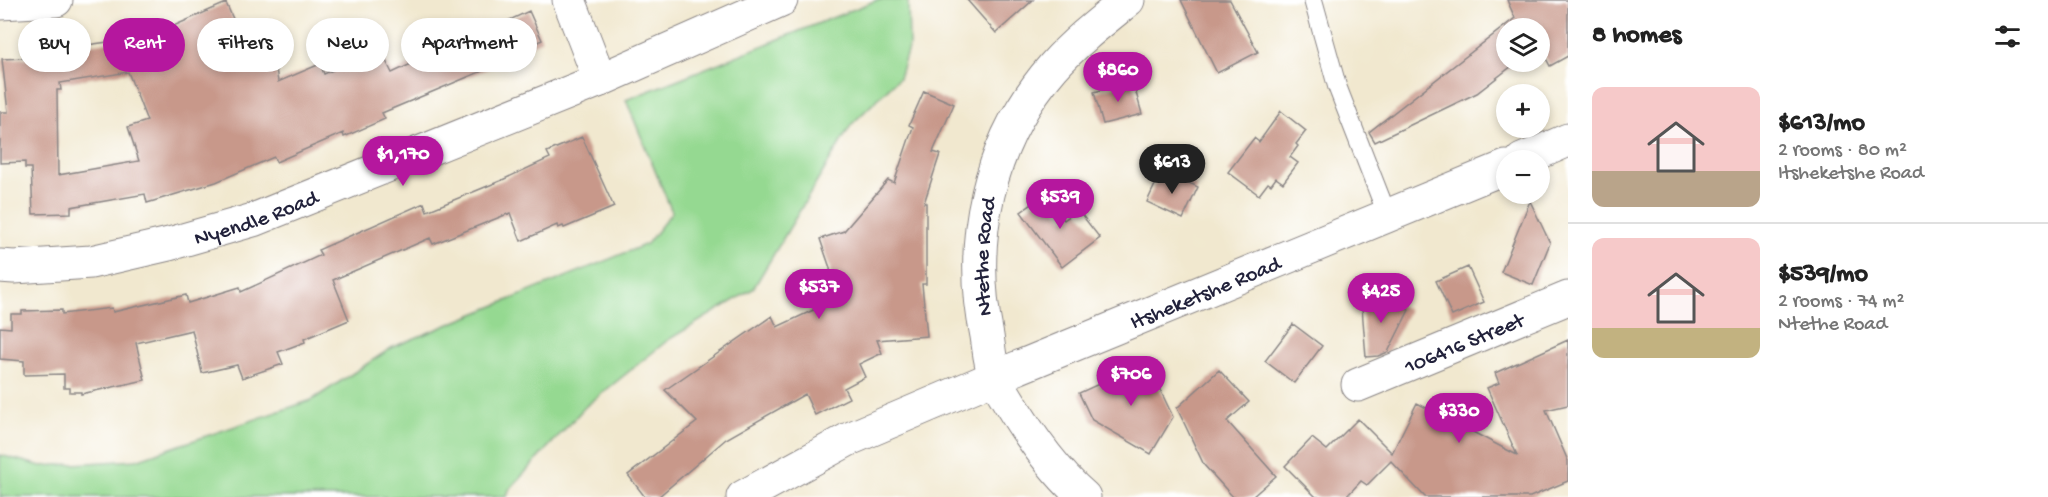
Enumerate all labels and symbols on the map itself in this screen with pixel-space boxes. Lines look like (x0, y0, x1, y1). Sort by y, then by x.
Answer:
pin: $860 (1082, 52, 1154, 103)
pin: $1,170 (354, 136, 452, 187)
pin: $613 (1136, 144, 1208, 195)
pin: $539 (1024, 179, 1096, 230)
street label: Nyendle Road (192, 185, 324, 253)
street label: Ntethe Road (971, 193, 1004, 317)
street label: Itsheketshe Road (1127, 251, 1287, 337)
pin: $537 (783, 269, 855, 320)
pin: $425 (1345, 273, 1417, 324)
street label: 106416 Street (1400, 308, 1530, 382)
pin: $706 (1095, 356, 1167, 407)
pin: $330 (1423, 393, 1495, 444)

